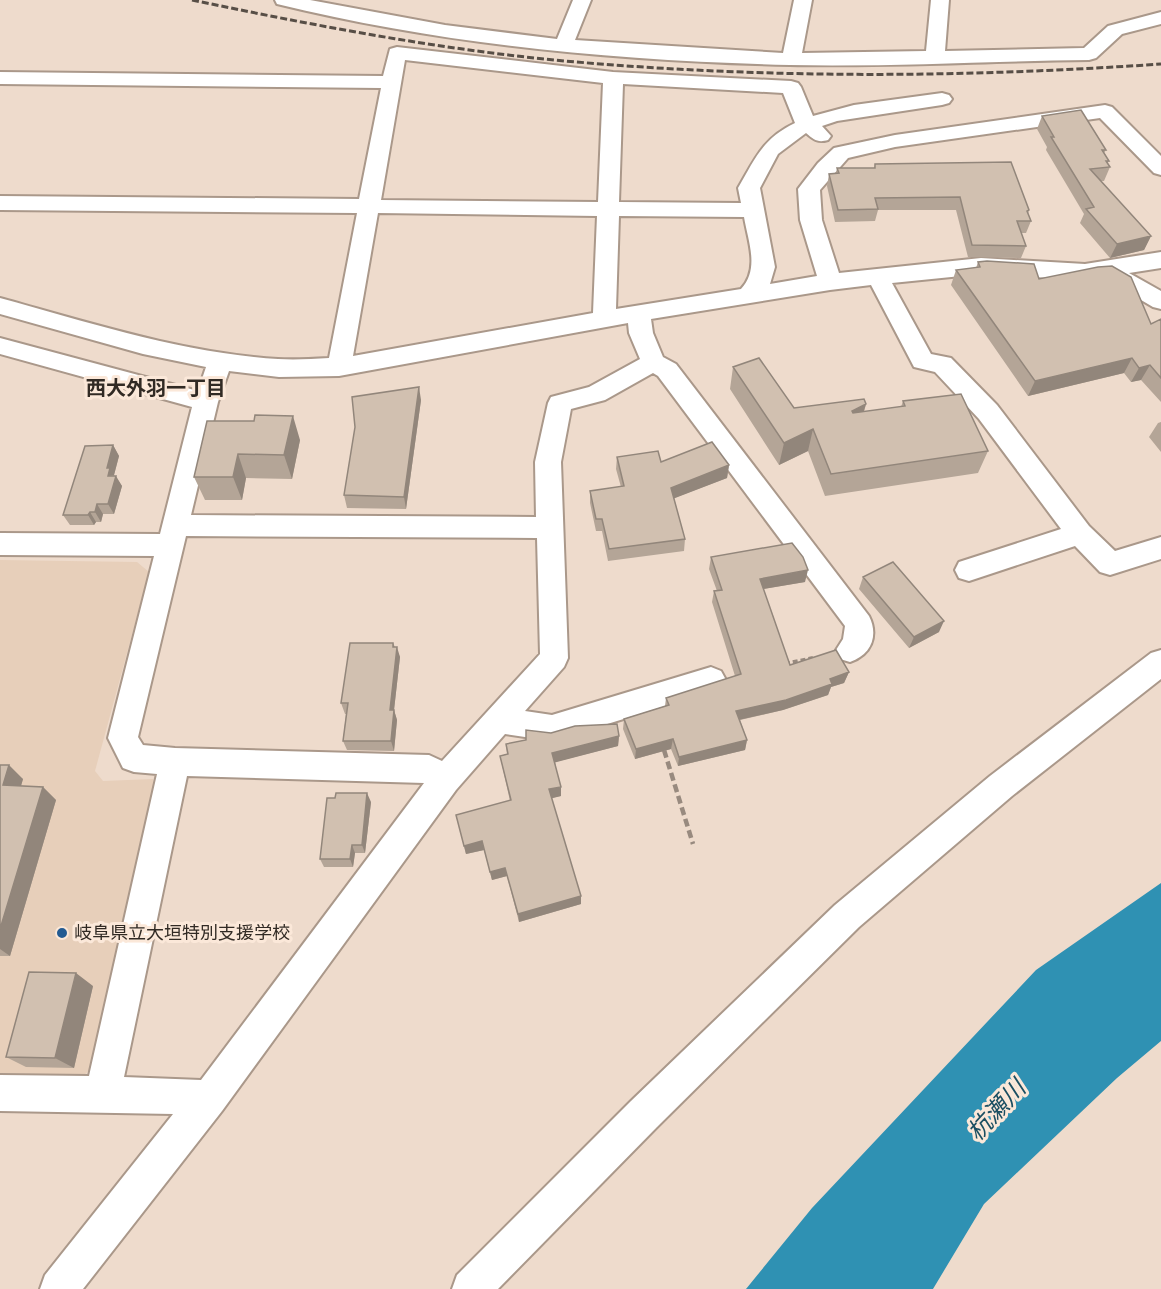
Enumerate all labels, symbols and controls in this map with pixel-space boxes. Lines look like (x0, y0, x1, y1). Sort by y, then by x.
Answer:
district label: 西大外羽一丁目 (86, 376, 226, 400)
place label: 岐阜県立大垣特別支援学校 (74, 922, 290, 944)
marker: 岐阜県立大垣特別支援学校 (55, 926, 69, 940)
water label: 杭瀬川 (961, 1072, 1033, 1146)

